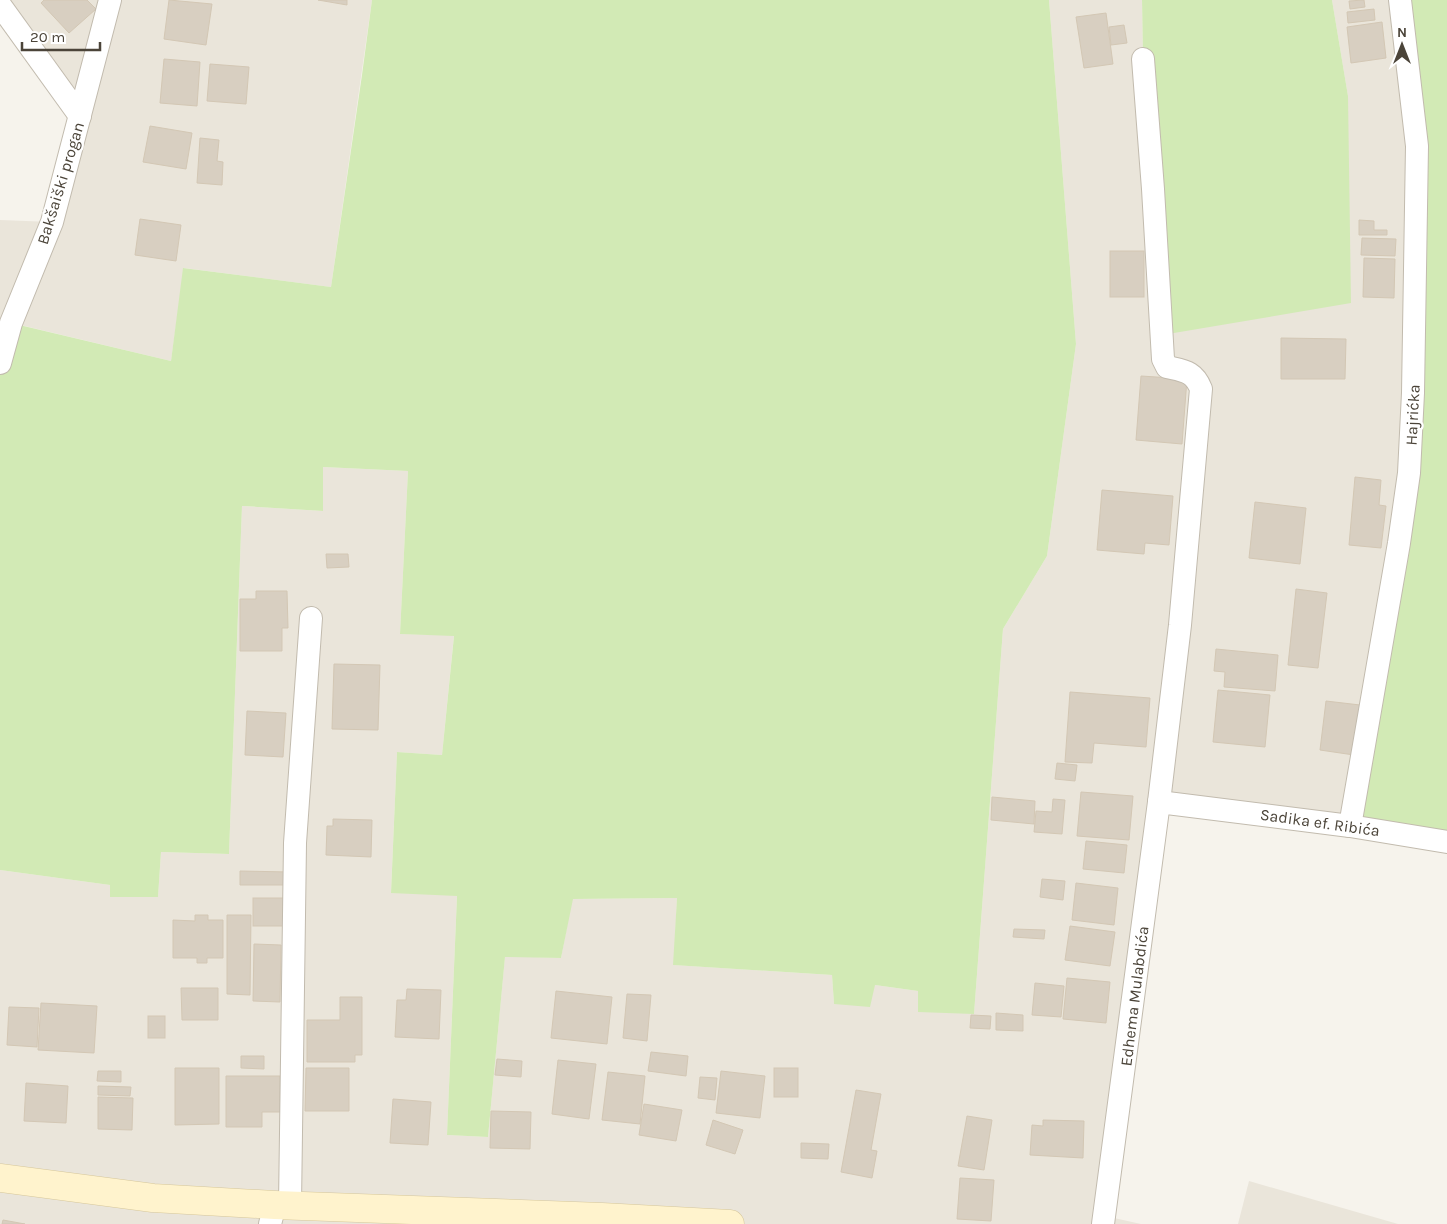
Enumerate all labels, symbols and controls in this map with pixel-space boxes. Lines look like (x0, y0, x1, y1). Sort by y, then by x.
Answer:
scale bar (22, 20, 100, 52)
north arrow (1377, 20, 1427, 70)
text: N (1397, 24, 1407, 41)
text: 20 m (30, 28, 65, 46)
street label: Bakšaiški progan (33, 120, 88, 247)
street label: Hajrićka (1401, 384, 1424, 446)
street label: Sadika ef. Ribića (1259, 805, 1381, 840)
street label: Edhema Mulabdića (1116, 925, 1153, 1067)

